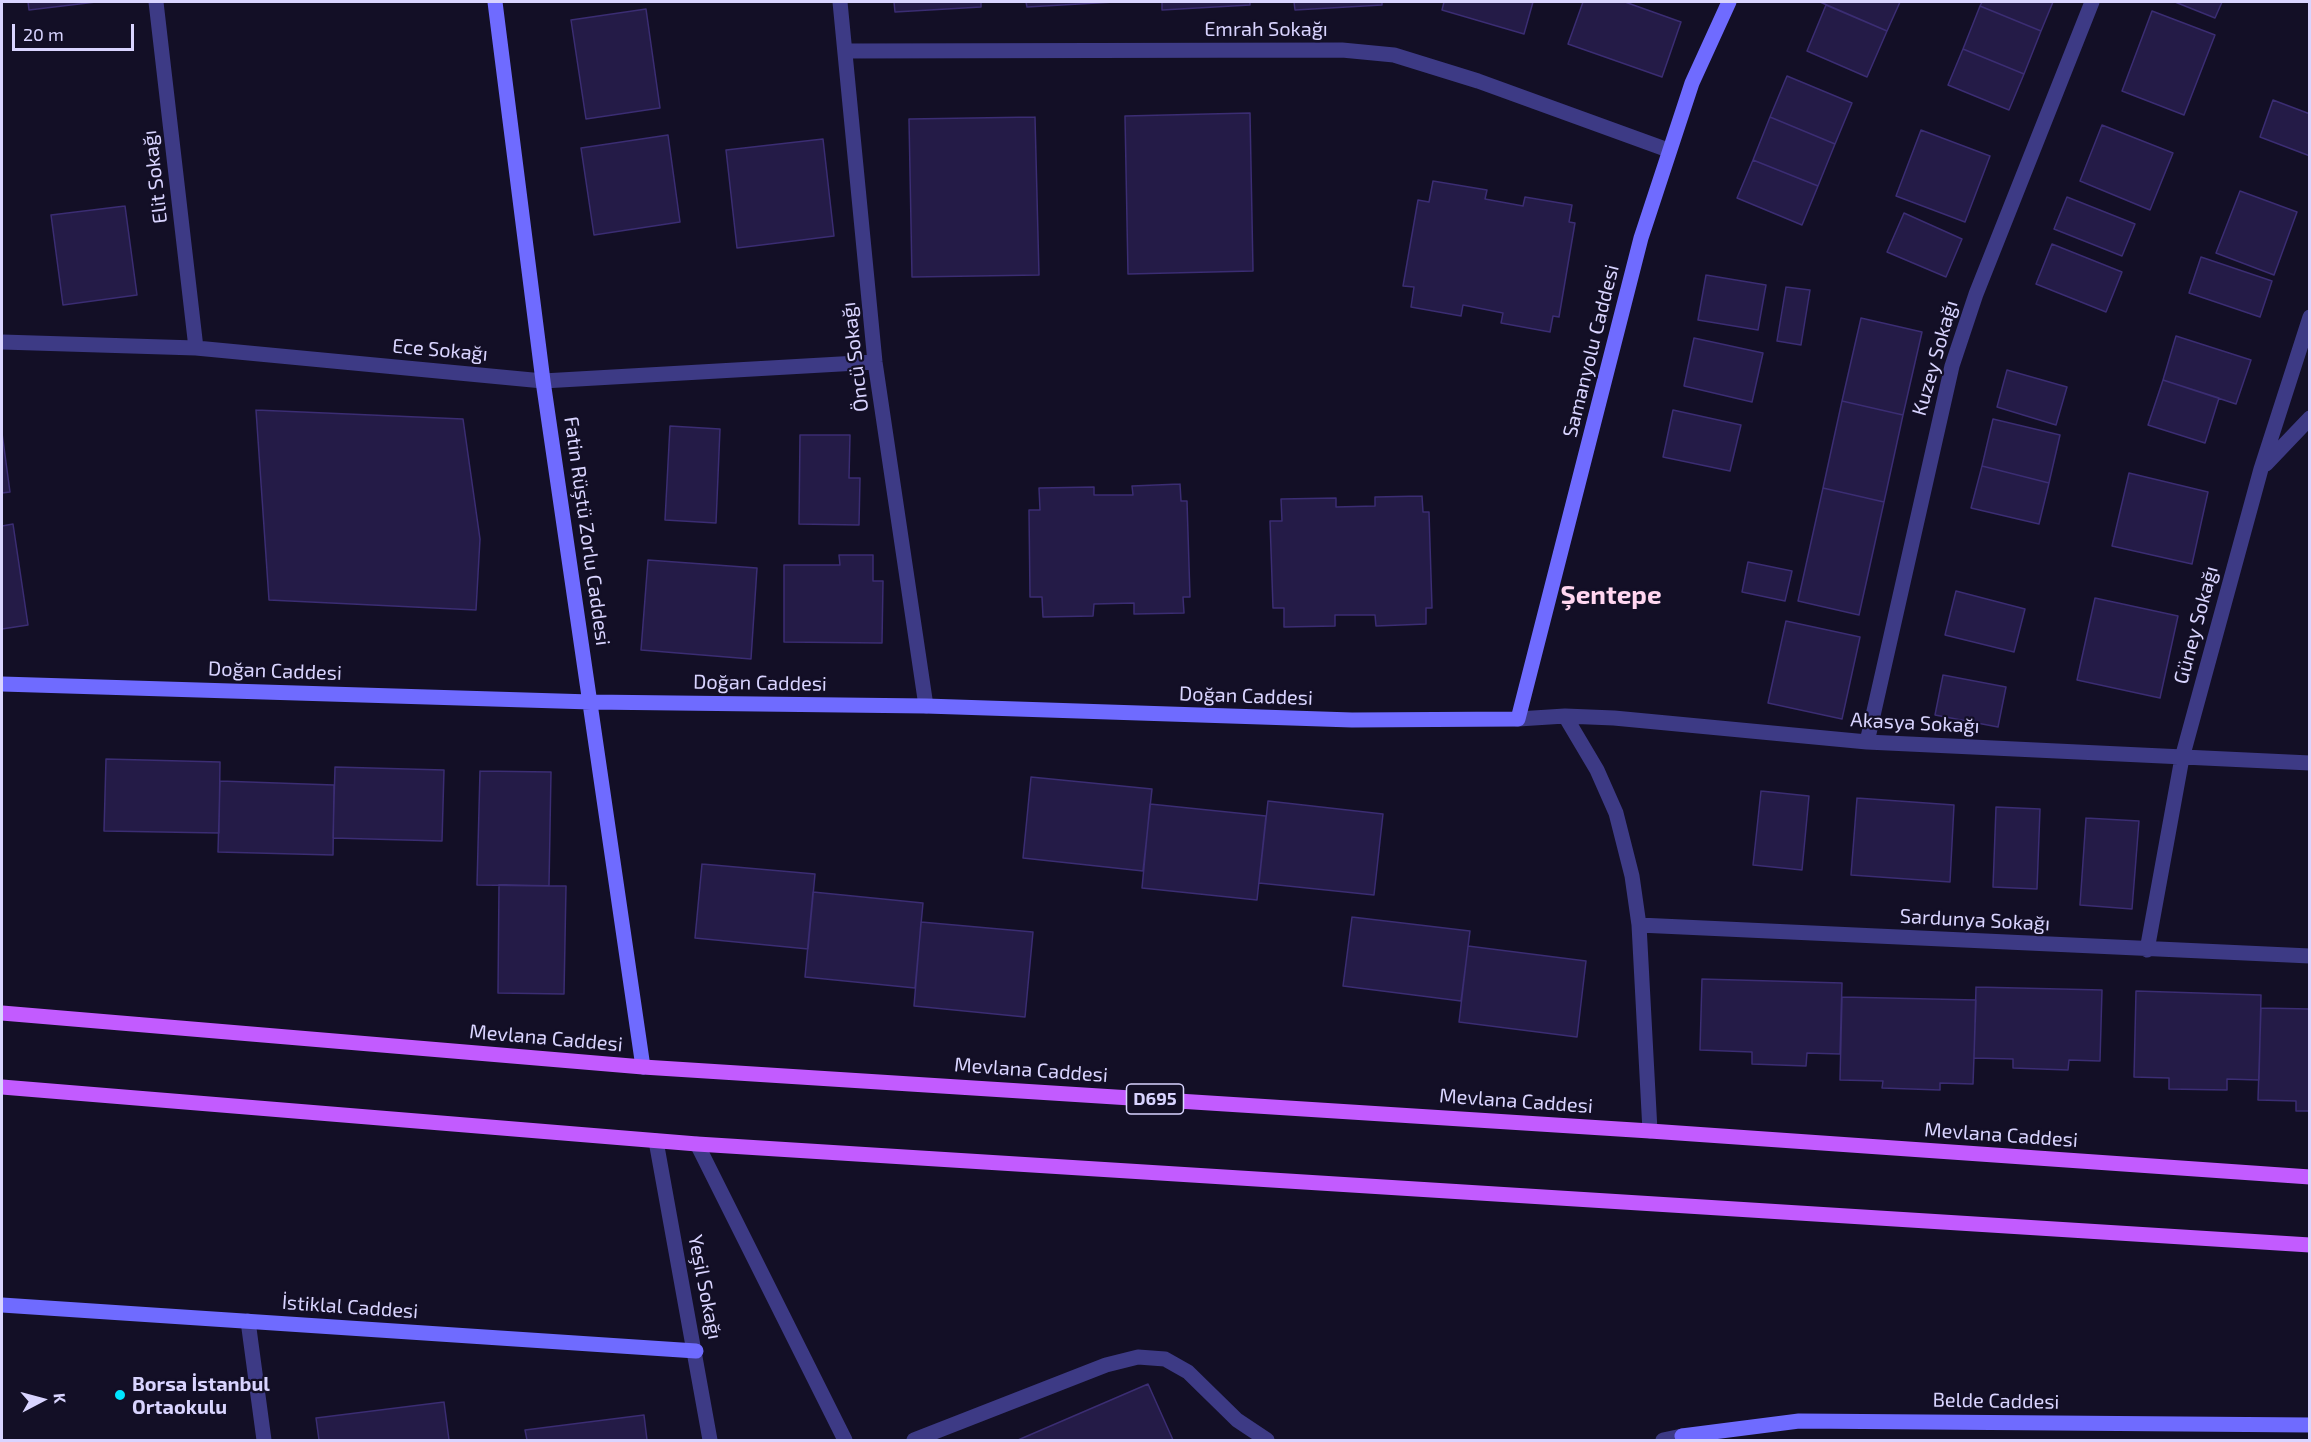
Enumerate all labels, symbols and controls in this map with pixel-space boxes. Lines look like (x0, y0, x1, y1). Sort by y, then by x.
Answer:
scale bar (15, 12, 136, 50)
street label: Emrah Sokağı (1204, 17, 1328, 41)
text: 20 m (23, 23, 64, 45)
street label: Elit Sokağı (137, 129, 173, 225)
street label: Samanyolu Caddesi (1558, 262, 1624, 440)
street label: Kuzey Sokağı (1907, 298, 1963, 418)
street label: Öncü Sokağı (836, 301, 874, 413)
street label: Ece Sokağı (391, 334, 489, 366)
street label: Fatin Rüştü Zorlu Caddesi (559, 415, 615, 647)
street label: Güney Sokağı (2169, 563, 2223, 687)
district label: Şentepe (1560, 579, 1662, 611)
street label: Doğan Caddesi (208, 657, 342, 685)
street label: Doğan Caddesi (693, 670, 827, 696)
street label: Doğan Caddesi (1179, 682, 1313, 710)
street label: Akasya Sokağı (1850, 708, 1980, 738)
street label: Sardunya Sokağı (1899, 904, 2051, 936)
street label: Mevlana Caddesi (468, 1019, 624, 1057)
street label: Mevlana Caddesi (953, 1053, 1109, 1087)
road number: D695 (1126, 1084, 1184, 1114)
street label: Mevlana Caddesi (1438, 1084, 1594, 1118)
street label: Mevlana Caddesi (1923, 1118, 2079, 1152)
street label: Yeşil Sokağı (683, 1233, 727, 1341)
street label: İstiklal Caddesi (281, 1290, 419, 1324)
north arrow (12, 1370, 72, 1430)
place label: Borsa İstanbul Ortaokulu (132, 1372, 270, 1419)
marker: Borsa İstanbul Ortaokulu (113, 1388, 127, 1402)
street label: Belde Caddesi (1932, 1388, 2060, 1414)
text: K (50, 1392, 70, 1404)

